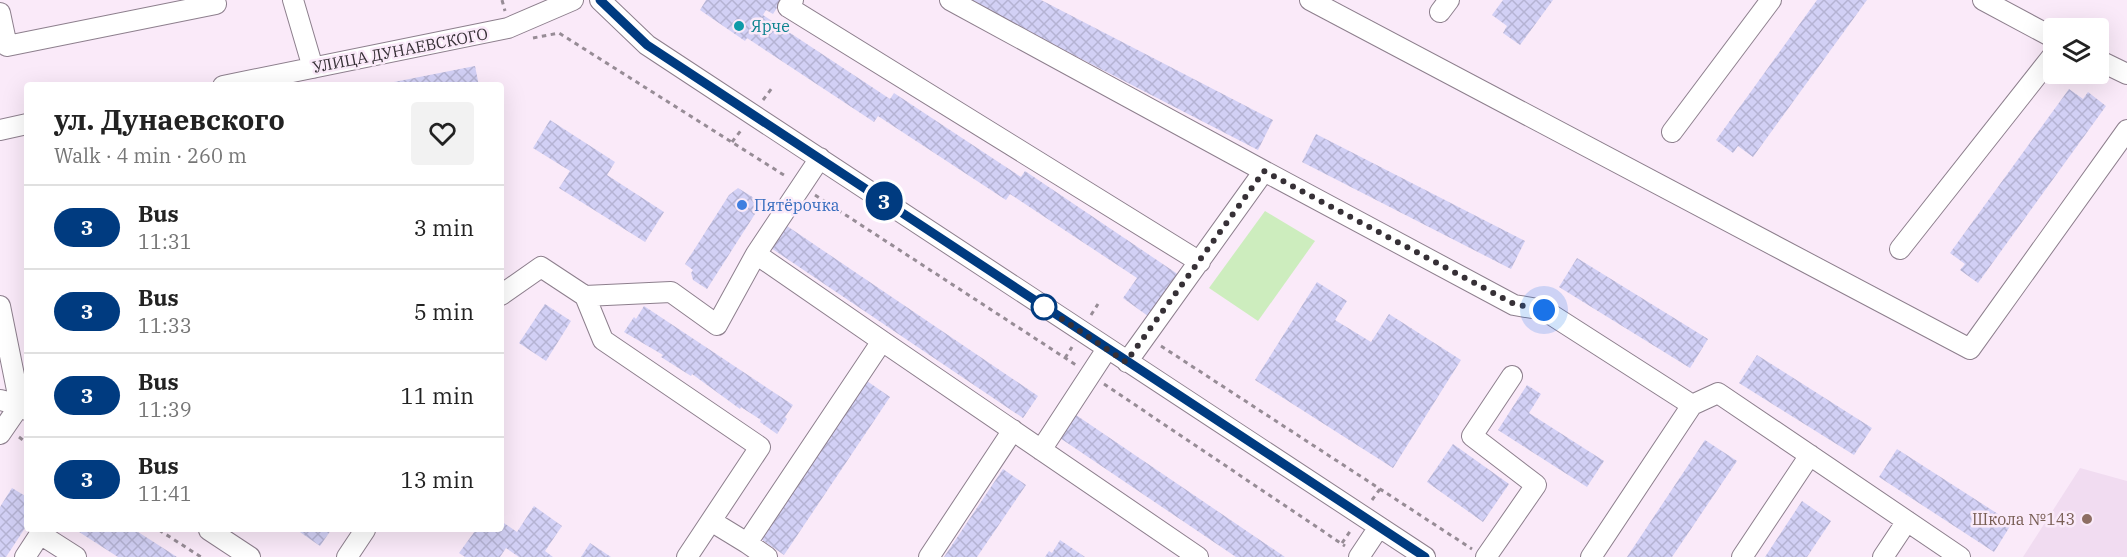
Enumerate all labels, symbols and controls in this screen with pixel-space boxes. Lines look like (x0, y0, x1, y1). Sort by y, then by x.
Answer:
place label: Ярче (751, 16, 790, 36)
map controls (2043, 18, 2109, 84)
button: layers (2043, 18, 2109, 84)
marker: Ярче (732, 19, 746, 33)
street label: УЛИЦА ДУНАЕВСКОГО (311, 23, 489, 77)
text: ул. Дунаевского (54, 101, 285, 138)
button: heart (411, 102, 474, 165)
text: Walk · 4 min · 260 m (54, 142, 247, 169)
line badge: 3 (864, 182, 904, 220)
text: 3 (878, 187, 890, 215)
place label: Пятёрочка (754, 195, 840, 215)
marker: Пятёрочка (735, 198, 749, 212)
text: Bus (138, 199, 179, 228)
text: 3 (81, 213, 93, 241)
text: 3 min (414, 213, 474, 242)
text: 11:31 (138, 228, 192, 255)
text: Bus (138, 283, 179, 312)
unlabelled marker (1031, 294, 1057, 320)
your location (1529, 295, 1559, 325)
text: 3 (81, 297, 93, 325)
text: 5 min (414, 297, 474, 326)
text: 11:33 (138, 312, 192, 339)
text: Bus (138, 367, 179, 396)
text: 3 (81, 381, 93, 409)
text: 11 min (401, 381, 474, 410)
text: 11:39 (138, 396, 192, 423)
text: Bus (138, 451, 179, 480)
text: 3 (81, 465, 93, 493)
text: 13 min (401, 465, 474, 494)
text: 11:41 (138, 480, 192, 507)
place label: Школа №143 (1972, 509, 2075, 529)
marker: Школа №143 (2080, 512, 2094, 526)

